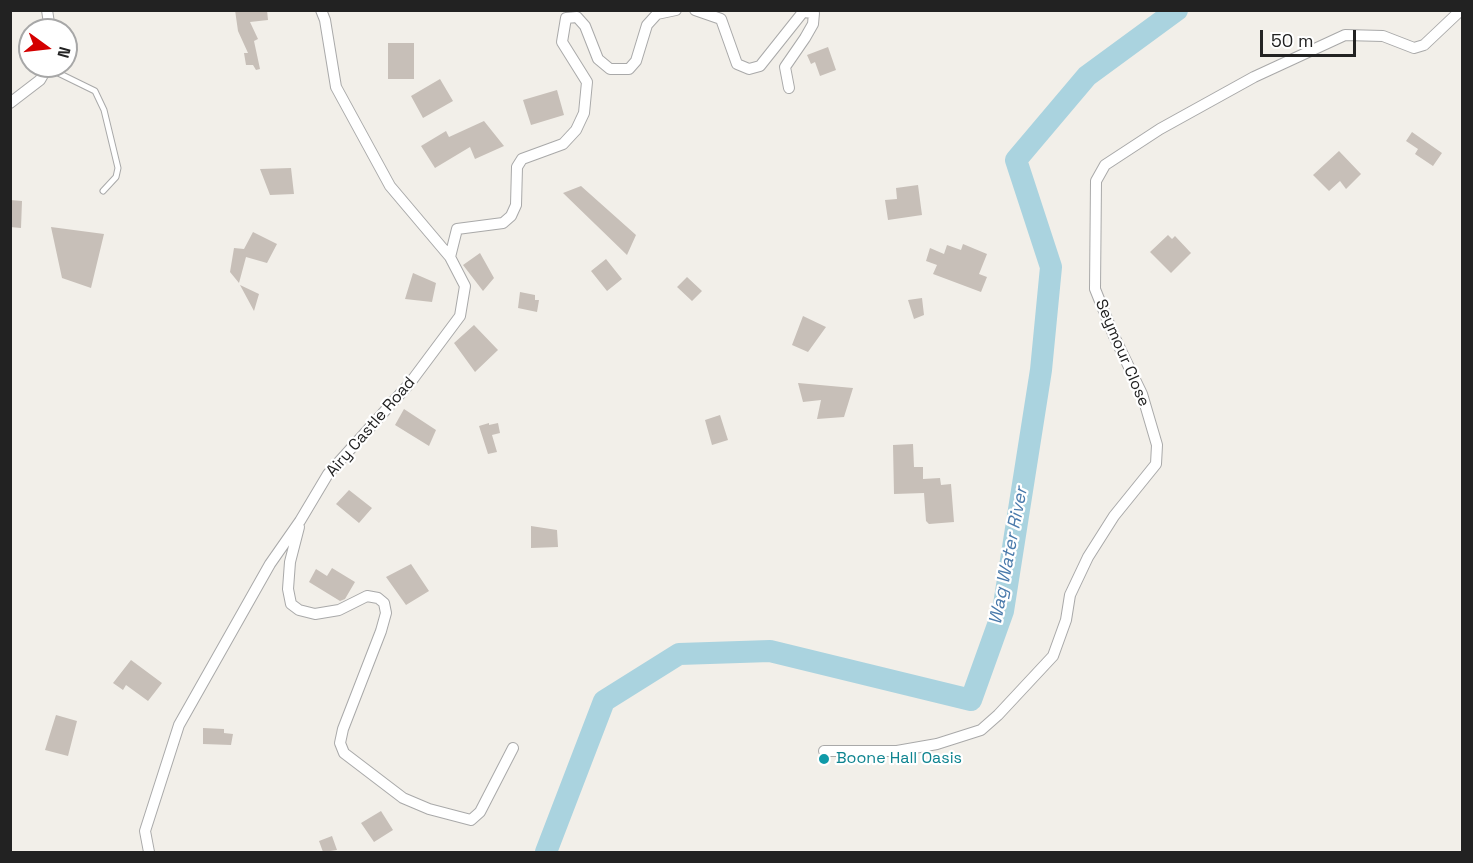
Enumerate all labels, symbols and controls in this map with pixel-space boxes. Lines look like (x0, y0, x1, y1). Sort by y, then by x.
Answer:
north arrow (18, 18, 78, 78)
scale bar (1263, 18, 1359, 56)
text: 50 m (1271, 29, 1313, 52)
text: N (52, 44, 75, 60)
street label: Seymour Close (1091, 296, 1153, 410)
street label: Airy Castle Road (323, 373, 419, 481)
water label: Wag Water River (985, 485, 1033, 627)
place label: Boone Hall Oasis (836, 749, 962, 769)
marker: Boone Hall Oasis (817, 752, 831, 766)

